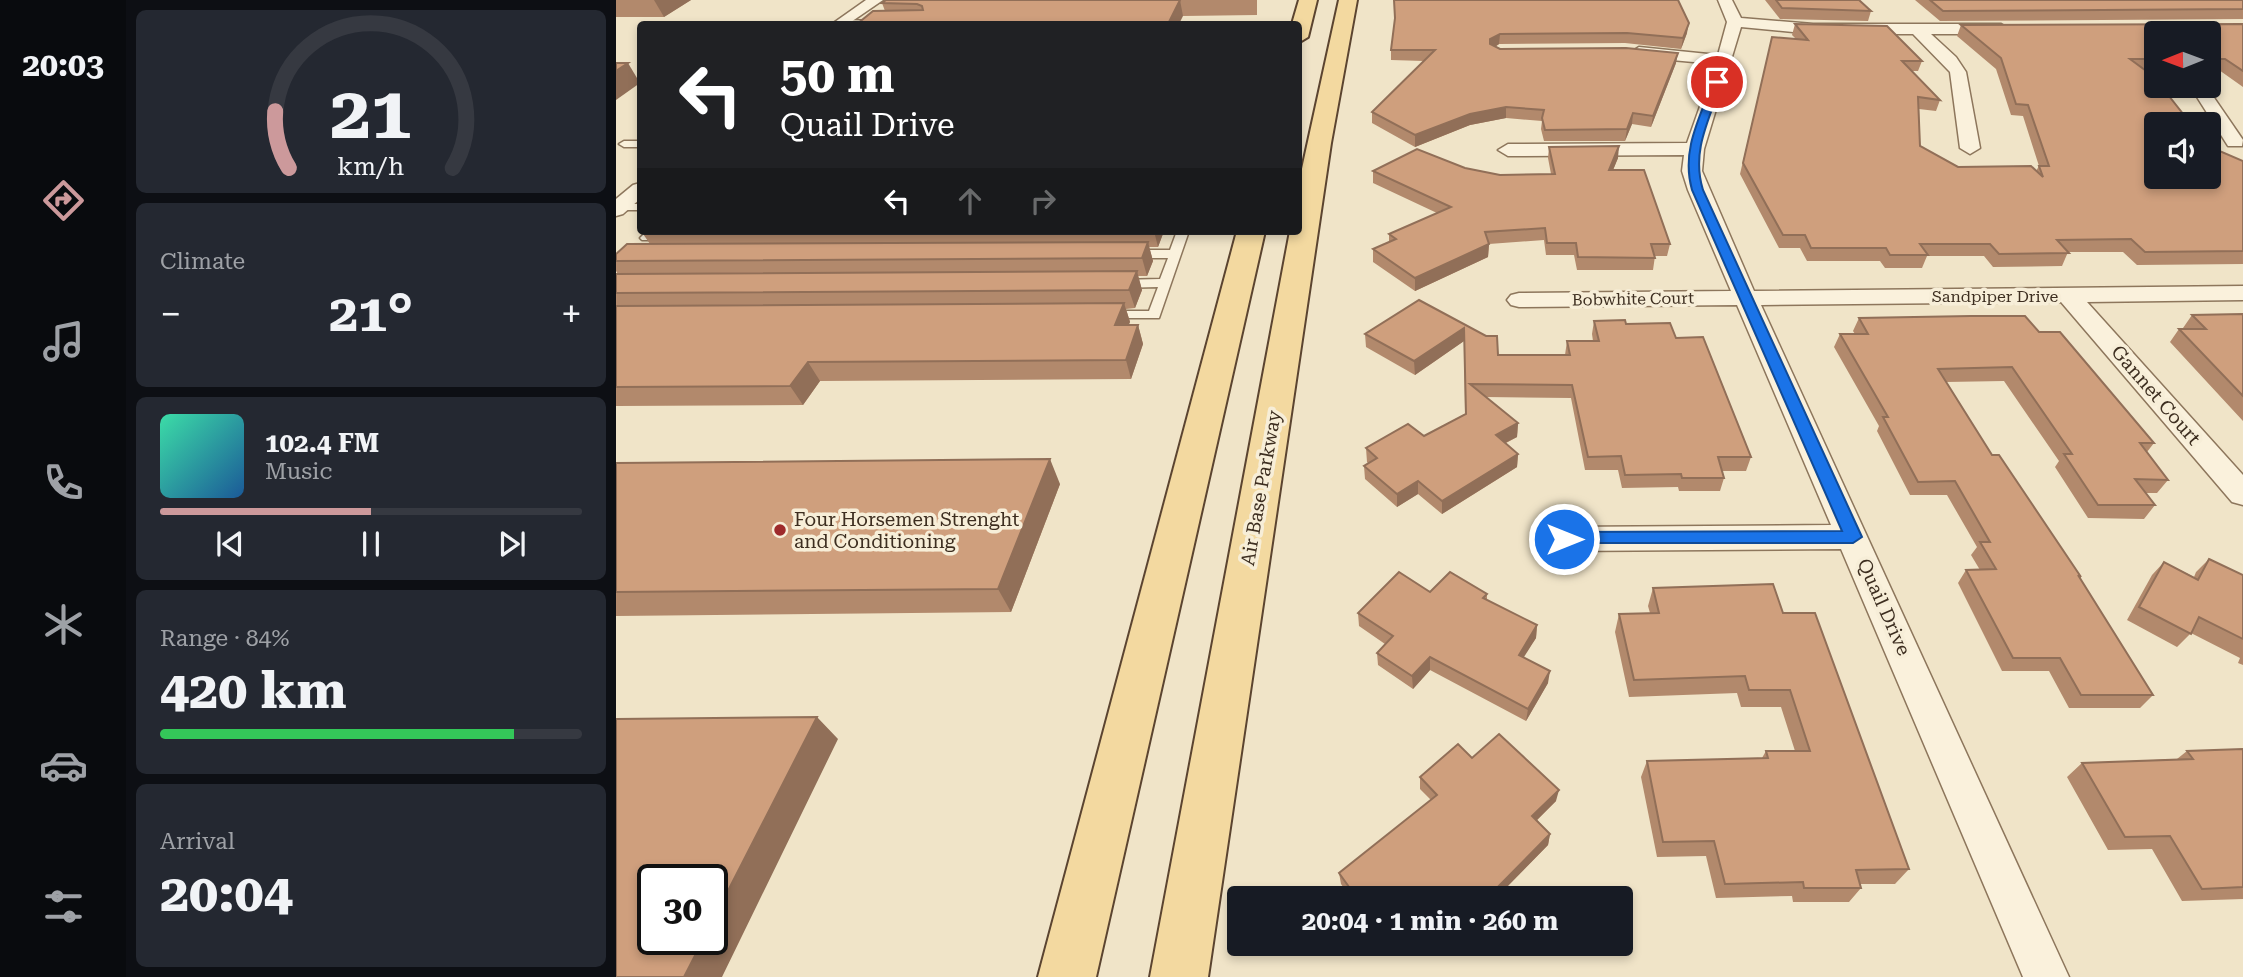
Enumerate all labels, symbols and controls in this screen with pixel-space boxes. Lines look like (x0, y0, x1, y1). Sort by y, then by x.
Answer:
north arrow (2144, 21, 2221, 98)
map controls (2144, 21, 2221, 189)
text: 20:03 (22, 46, 104, 84)
text: 50 m (780, 47, 895, 104)
icon: left (665, 49, 756, 140)
pin (1687, 52, 1747, 112)
icon: arrive (1698, 63, 1736, 101)
text: 21 (330, 71, 412, 156)
text: Quail Drive (780, 106, 954, 144)
button: sound (2144, 112, 2221, 189)
text: km/h (338, 152, 404, 181)
icon: directions (39, 176, 88, 225)
icon: left (878, 182, 916, 220)
icon: ahead (951, 182, 989, 220)
icon: right (1024, 182, 1062, 220)
text: Climate (160, 248, 245, 275)
text: 21° (329, 283, 413, 344)
street label: Sandpiper Drive (1932, 287, 2058, 306)
street label: Bobwhite Court (1572, 288, 1694, 310)
text: − (160, 292, 181, 336)
text: + (561, 292, 582, 336)
icon: music (39, 317, 88, 366)
street label: Gannet Court (2106, 340, 2206, 450)
street label: Air Base Parkway (1236, 408, 1286, 567)
text: 102.4 FM (265, 428, 379, 458)
icon: phone (39, 458, 88, 507)
text: Music (265, 458, 332, 485)
position arrow (1527, 502, 1601, 576)
place label: Four Horsemen Strenght and Conditioning (794, 508, 1019, 553)
marker: Four Horsemen Strenght and Conditioning (772, 522, 788, 538)
icon: previous (211, 525, 249, 563)
icon: pause (352, 525, 390, 563)
icon: next (493, 525, 531, 563)
street label: Quail Drive (1852, 555, 1916, 659)
icon: climate (39, 600, 88, 649)
text: Range · 84% (160, 625, 289, 652)
text: 420 km (160, 660, 347, 721)
icon: car (39, 741, 88, 790)
text: Arrival (160, 828, 235, 855)
text: 20:04 (160, 863, 293, 924)
speed limit sign: 30 (637, 864, 728, 955)
icon: filters (39, 882, 88, 931)
text: 20:04 · 1 min · 260 m (1302, 906, 1558, 936)

